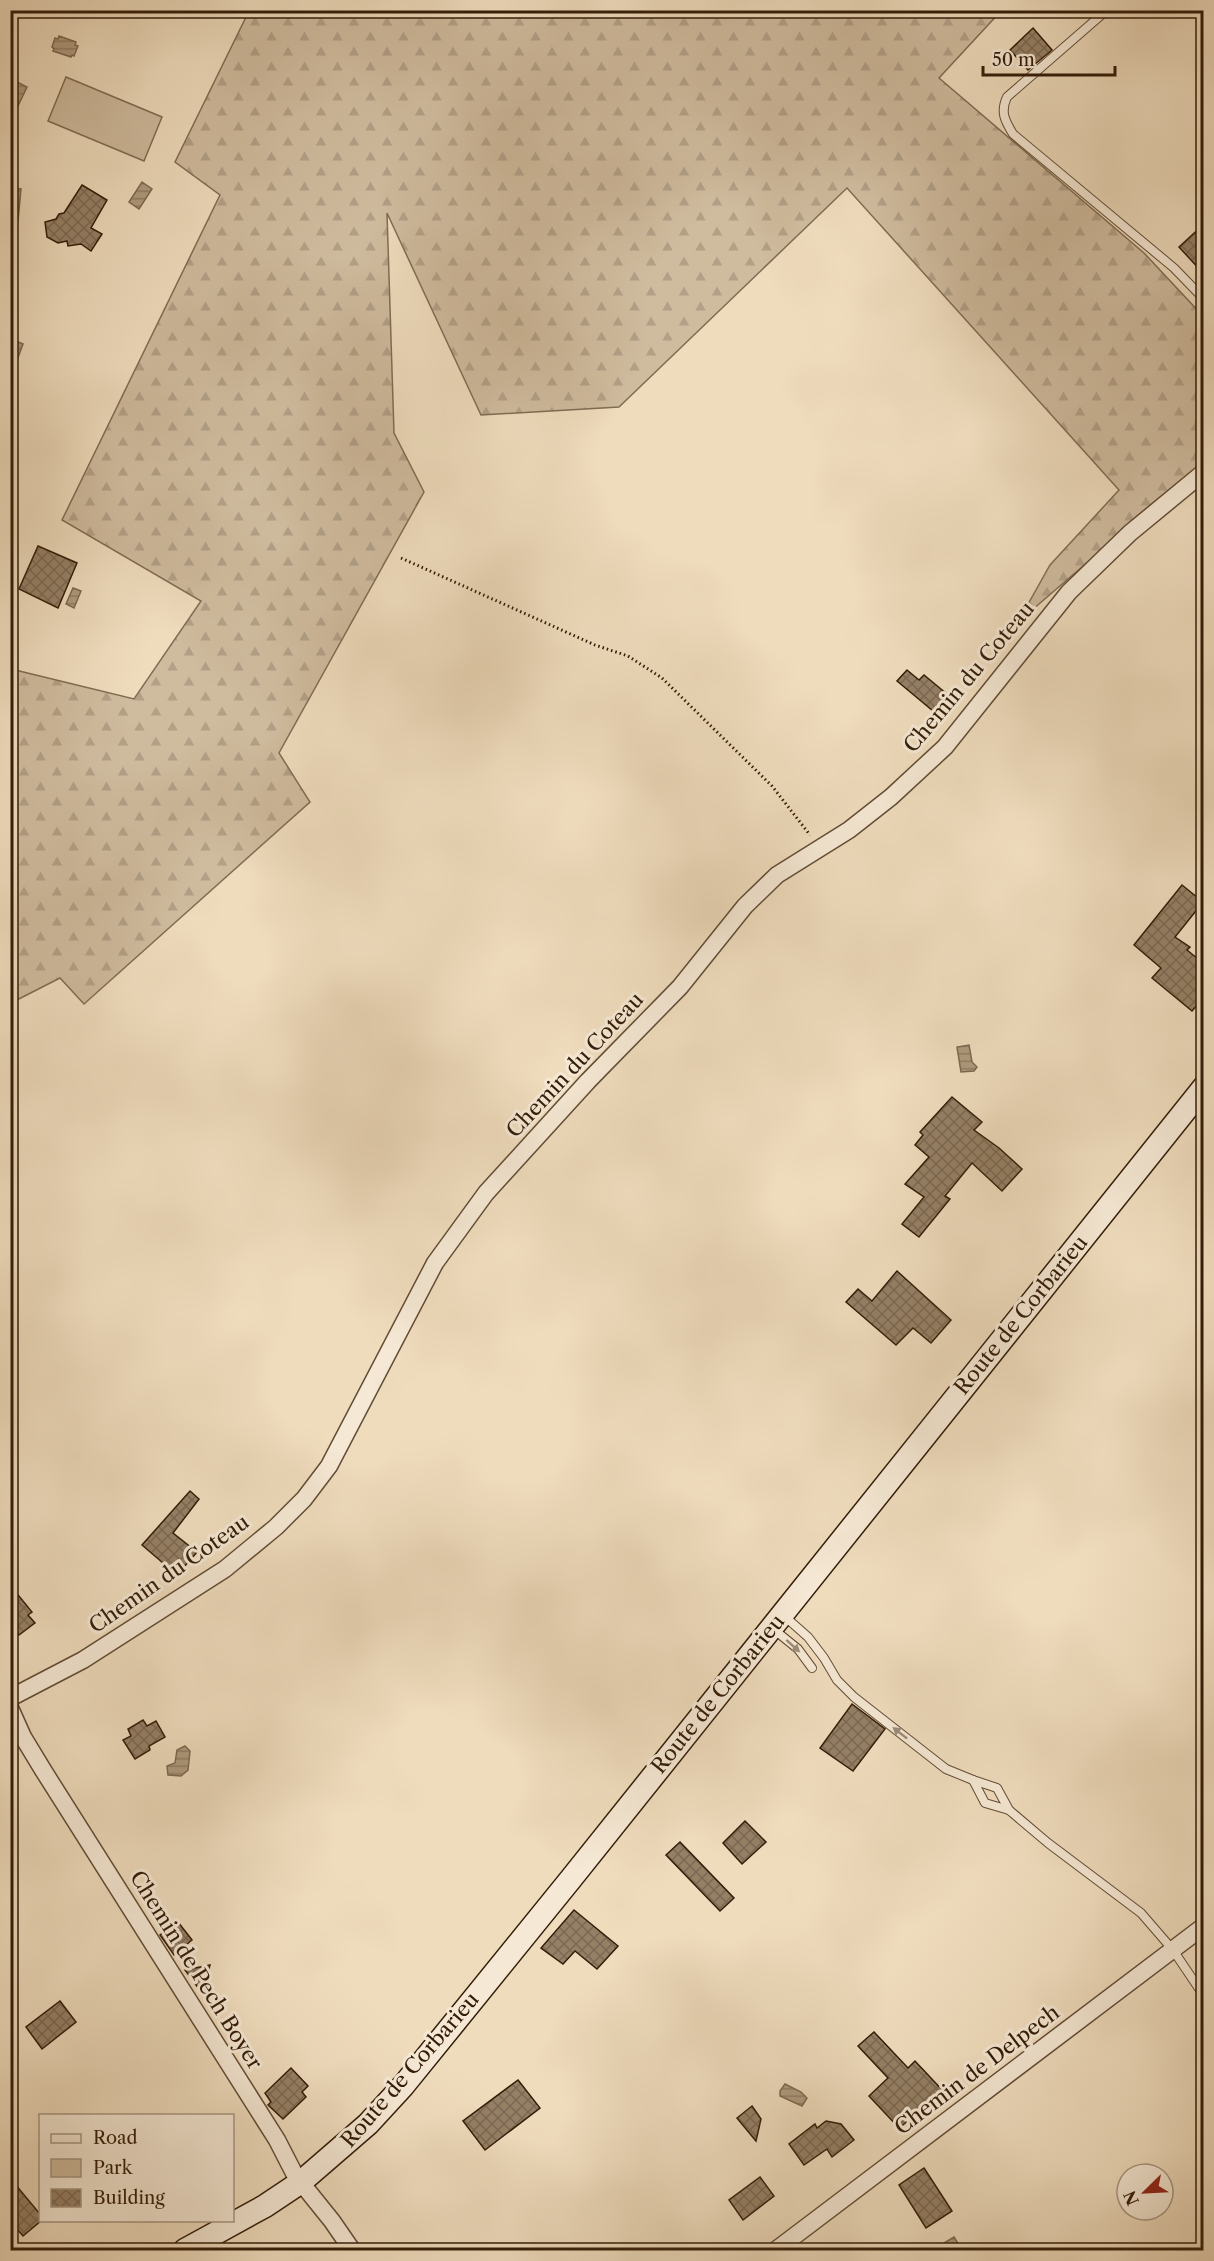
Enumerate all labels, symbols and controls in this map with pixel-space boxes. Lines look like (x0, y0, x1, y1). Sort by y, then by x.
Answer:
scale bar (983, 39, 1115, 77)
text: 50 m (992, 49, 1035, 71)
street label: Chemin du Coteau (898, 596, 1039, 757)
street label: Chemin du Coteau (501, 987, 648, 1142)
street label: Route de Corbarieu (949, 1230, 1093, 1399)
street label: Chemin du Coteau (84, 1509, 253, 1638)
street label: Route de Corbarieu (646, 1609, 790, 1778)
one-way arrow (786, 1639, 801, 1653)
one-way arrow (892, 1726, 908, 1739)
street label: Chemin de Pech Boyer (125, 1866, 268, 2074)
street label: Route de Corbarieu (335, 1987, 484, 2152)
street label: Chemin de Delpech (889, 1999, 1064, 2140)
legend (39, 2114, 234, 2222)
text: Road (93, 2127, 138, 2149)
text: Park (93, 2157, 134, 2179)
north arrow (1115, 2162, 1175, 2222)
text: Building (93, 2187, 165, 2209)
text: N (1119, 2188, 1143, 2209)

